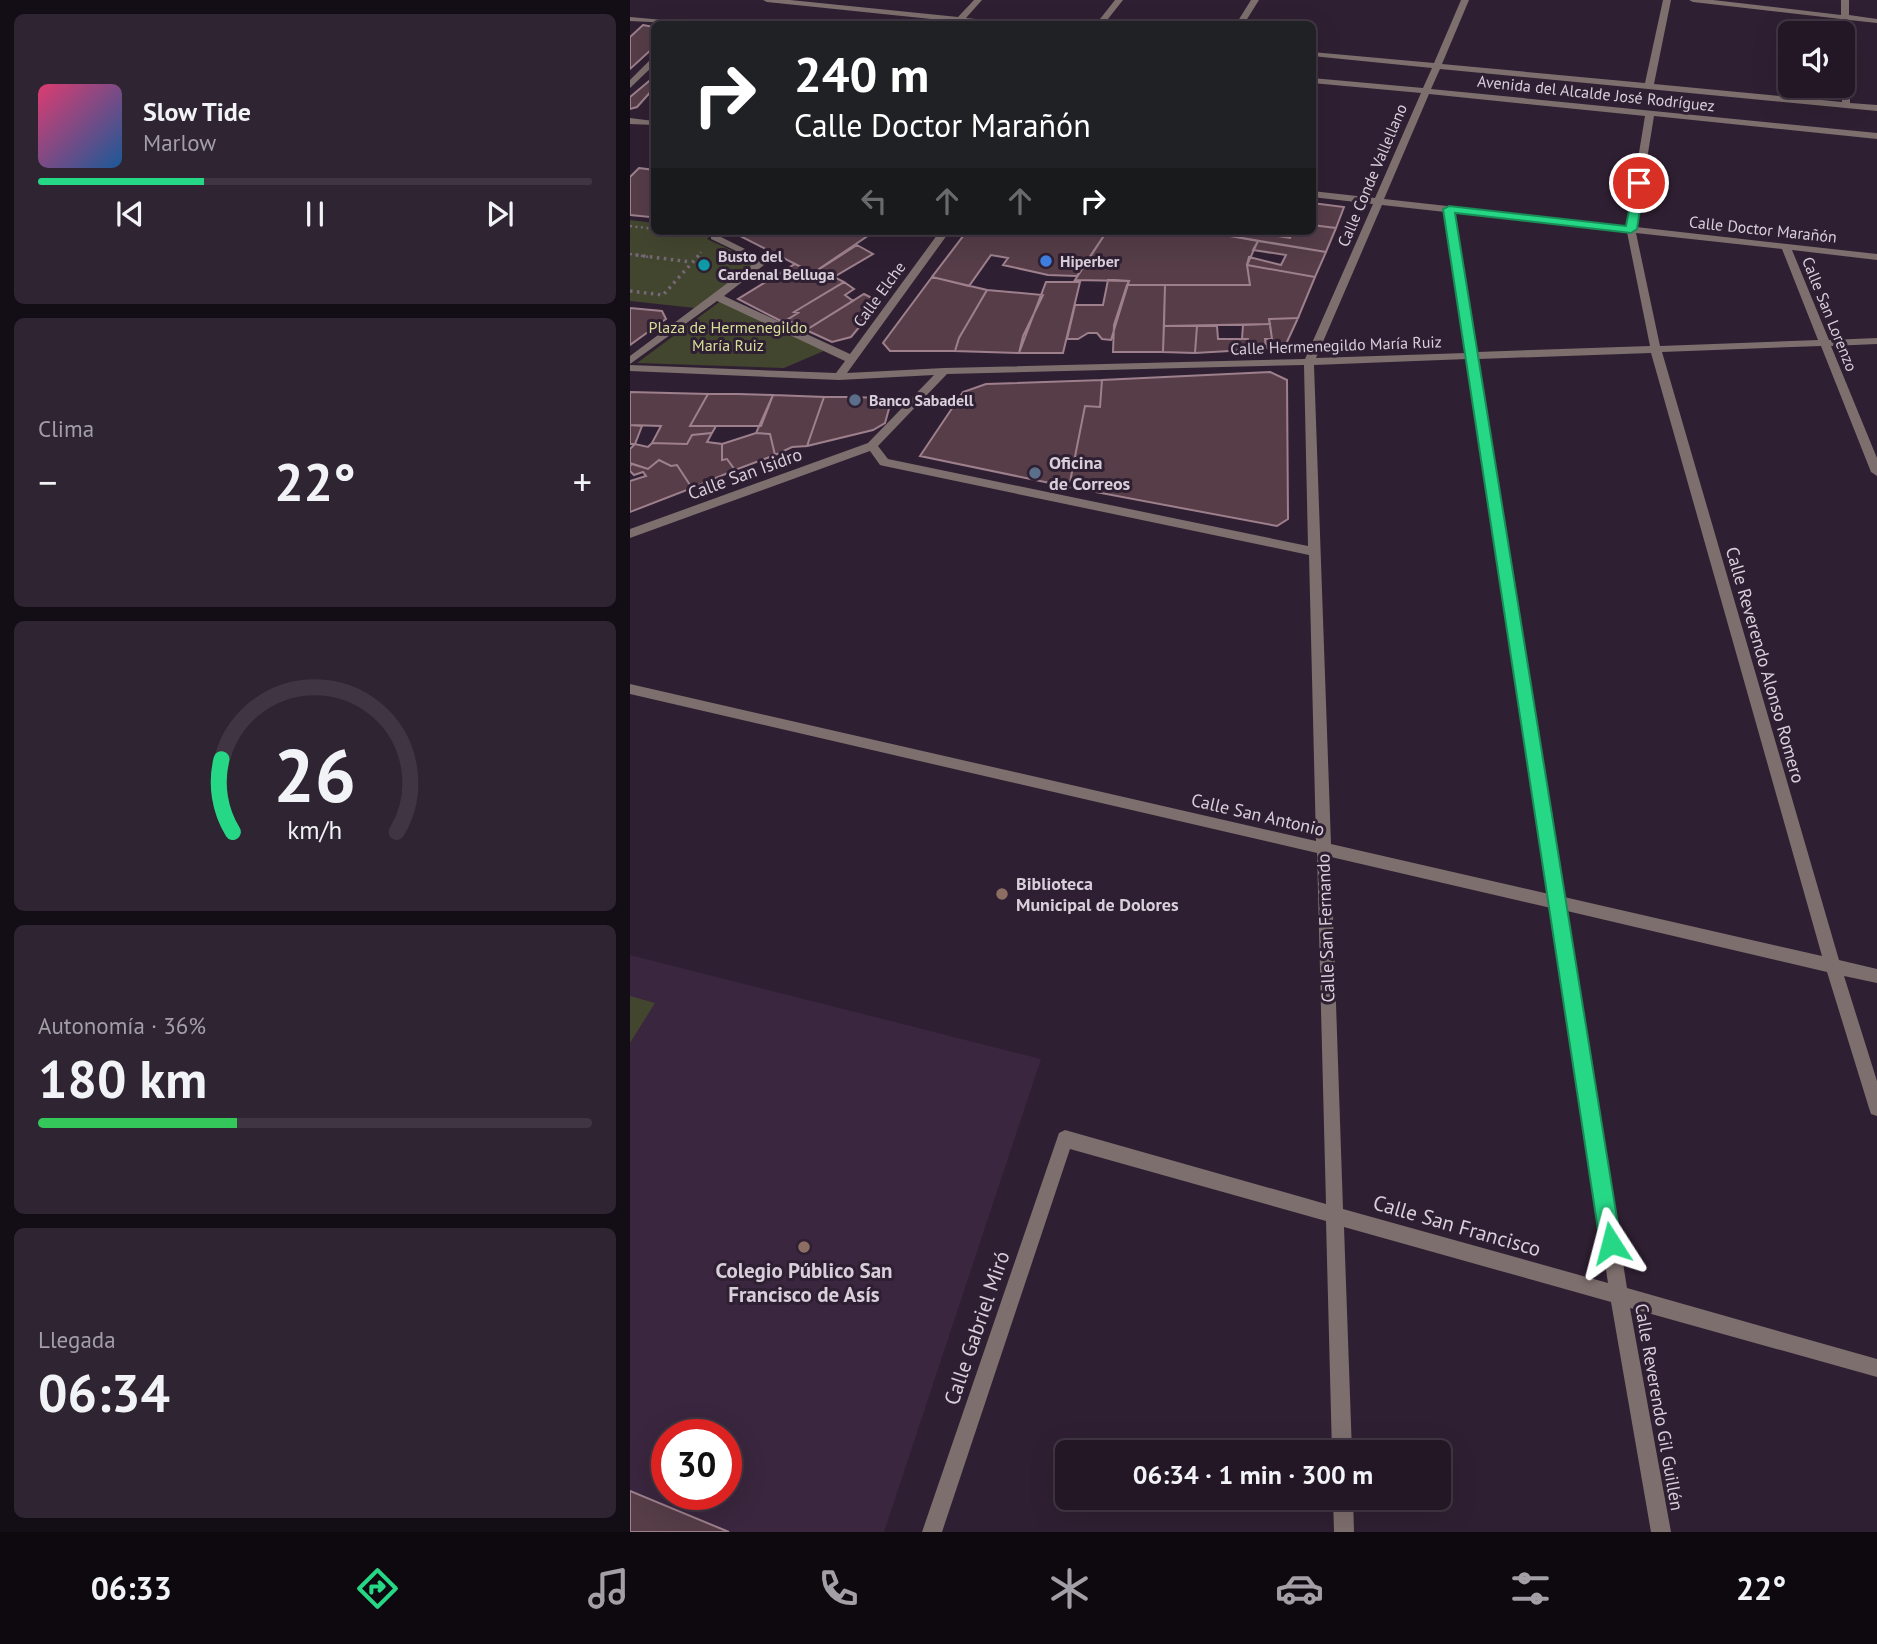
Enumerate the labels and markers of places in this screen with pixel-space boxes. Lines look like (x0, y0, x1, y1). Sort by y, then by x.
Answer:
pin (1609, 153, 1669, 213)
place label: Busto del Cardenal Belluga (718, 246, 835, 284)
place label: Hiperber (1060, 251, 1120, 271)
marker: Hiperber (1038, 253, 1054, 269)
marker: Busto del Cardenal Belluga (696, 257, 712, 273)
place label: Banco Sabadell (869, 390, 974, 410)
marker: Banco Sabadell (847, 392, 863, 408)
place label: Oficina de Correos (1049, 451, 1131, 495)
marker: Oficina de Correos (1027, 465, 1043, 481)
place label: Biblioteca Municipal de Dolores (1016, 872, 1179, 916)
marker: Biblioteca Municipal de Dolores (994, 886, 1010, 902)
marker: Colegio Público San Francisco de Asís (796, 1239, 812, 1255)
place label: Colegio Público San Francisco de Asís (716, 1257, 893, 1308)

